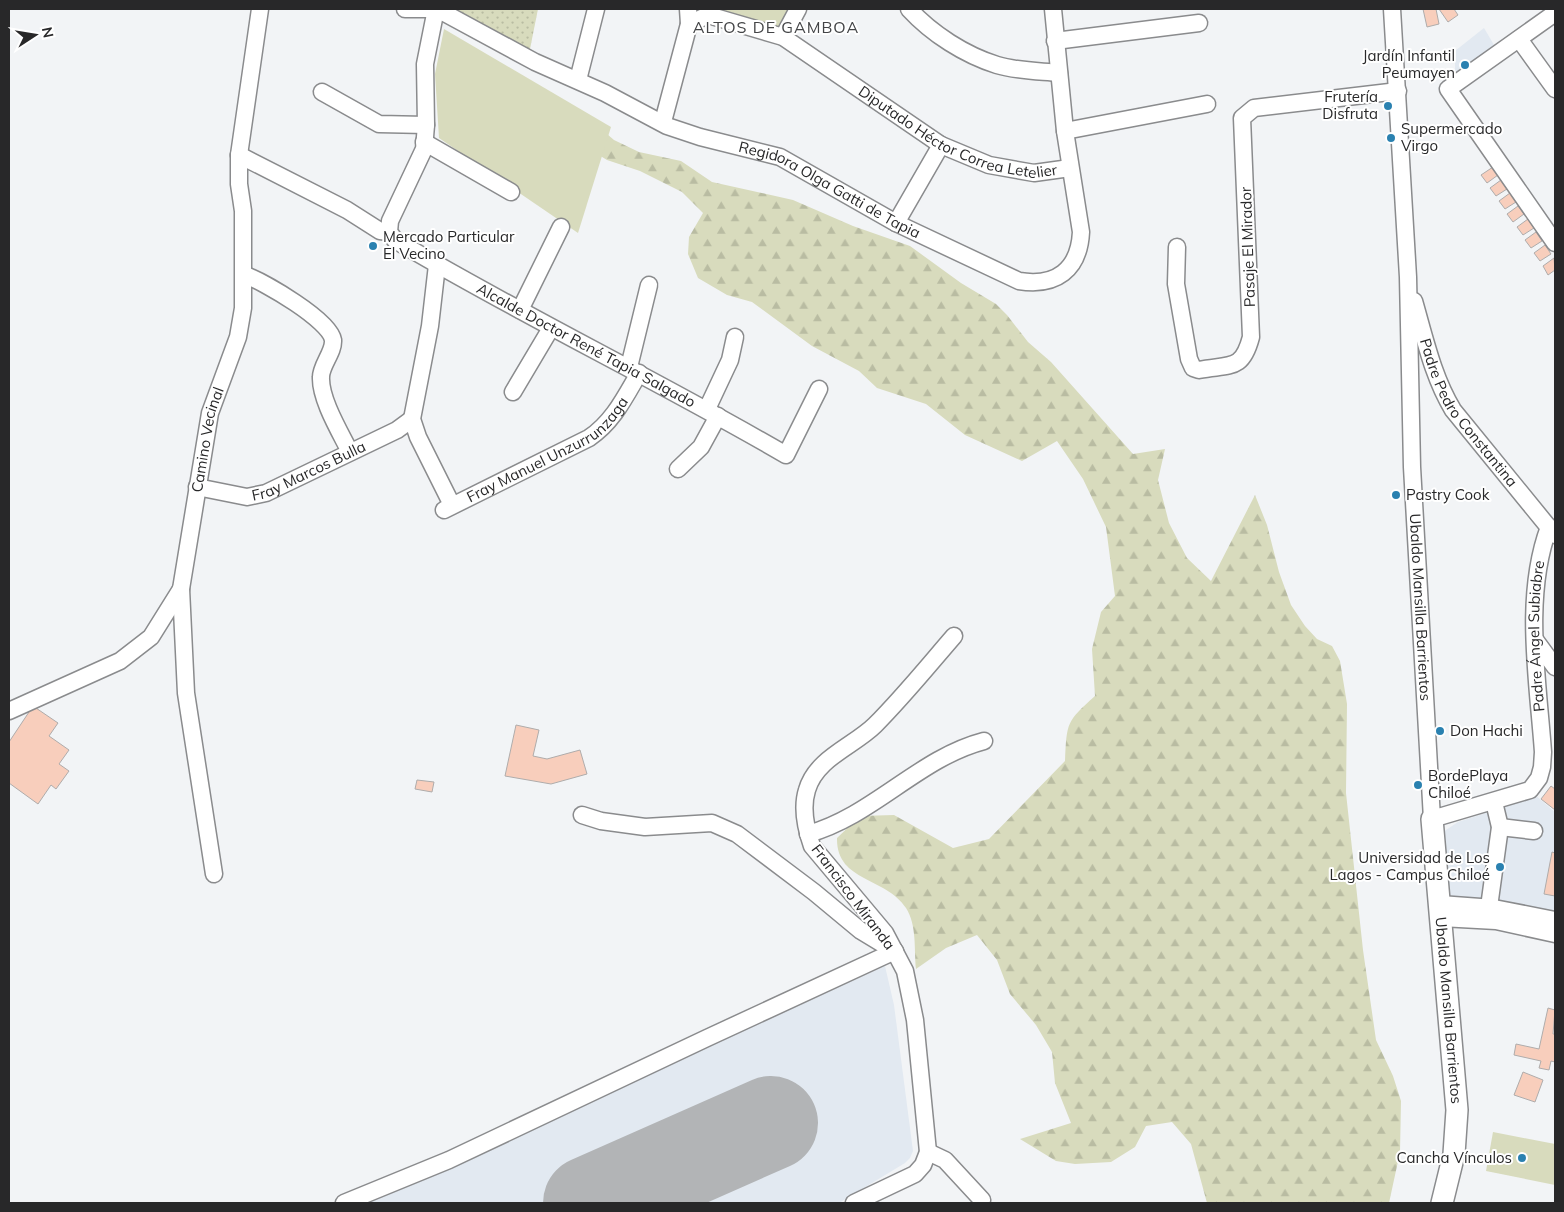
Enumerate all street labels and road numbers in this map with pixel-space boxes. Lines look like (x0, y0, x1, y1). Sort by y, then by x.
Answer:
street label: Diputado Héctor Correa Letelier (855, 81, 1059, 182)
street label: Regidora Olga Gatti de Tapia (737, 137, 924, 242)
street label: Pasaje El Mirador (1236, 186, 1259, 308)
street label: Alcalde Doctor René Tapia Salgado (474, 279, 699, 411)
street label: Padre Pedro Constantina (1416, 336, 1522, 491)
street label: Camino Vecinal (187, 384, 228, 494)
street label: Fray Manuel Unzurrunzaga (463, 393, 632, 506)
street label: Fray Marcos Bulla (250, 436, 369, 505)
street label: Ubaldo Mansilla Barrientos (1406, 513, 1435, 702)
street label: Padre Ángel Subiabre (1524, 559, 1549, 713)
street label: Francisco Miranda (808, 840, 899, 953)
street label: Ubaldo Mansilla Barrientos (1431, 916, 1466, 1105)

